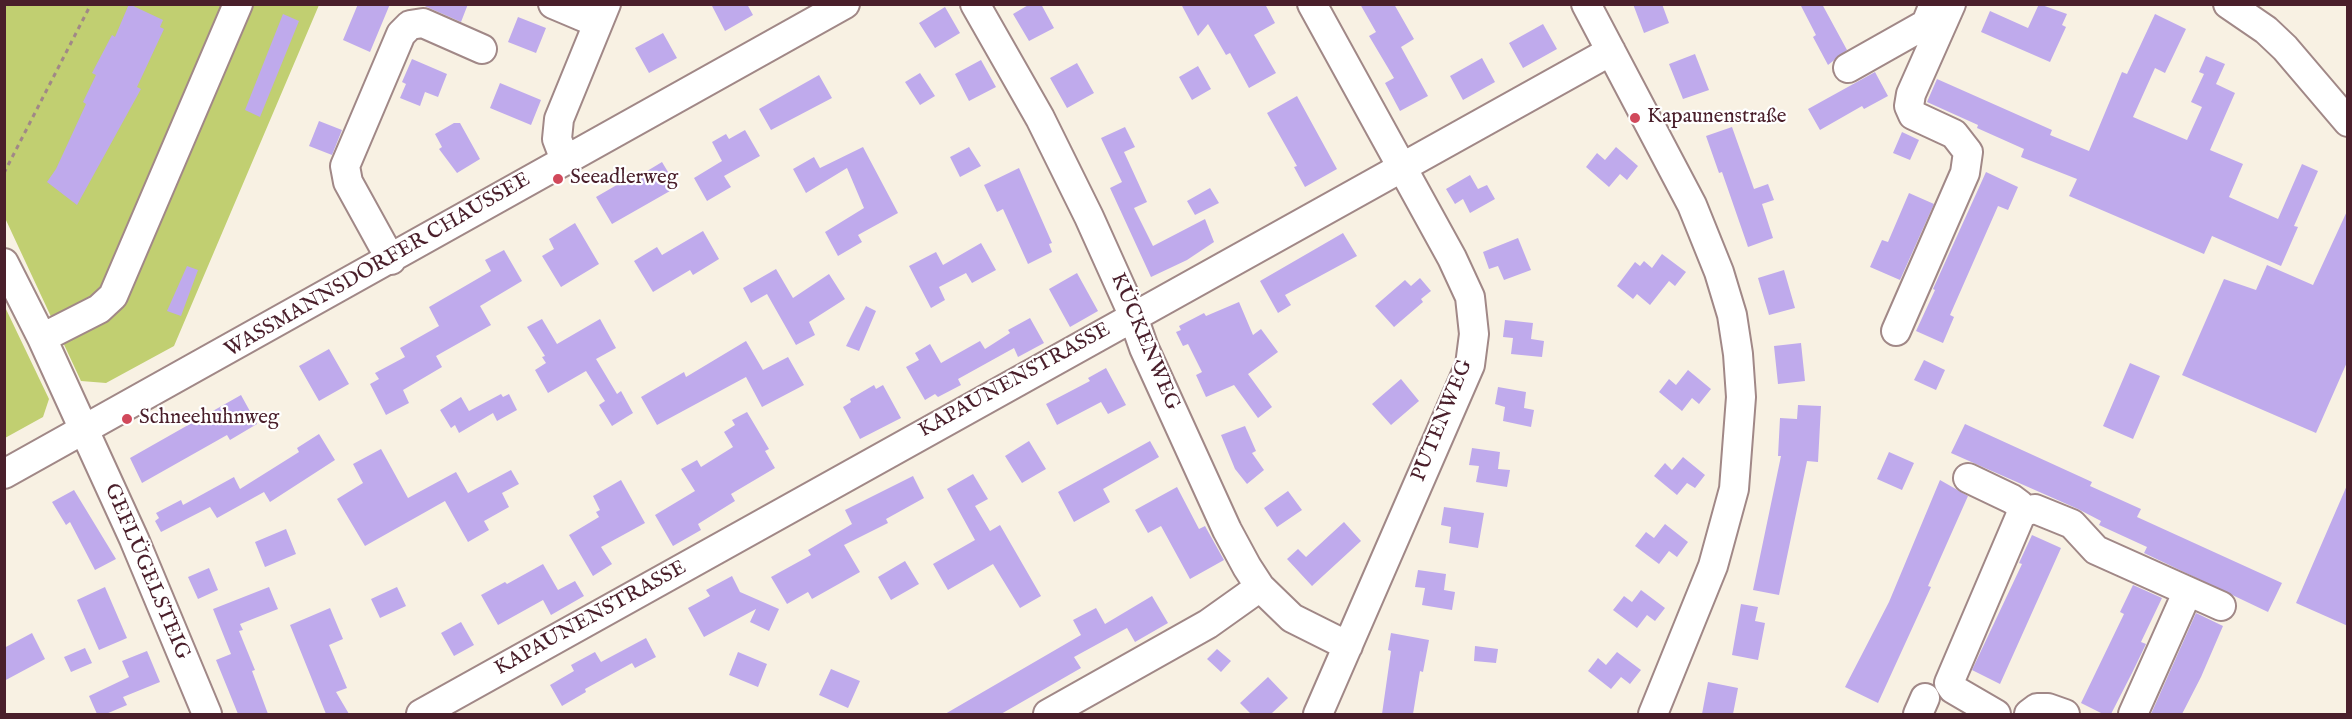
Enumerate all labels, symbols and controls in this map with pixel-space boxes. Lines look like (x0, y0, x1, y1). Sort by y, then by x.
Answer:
place label: Kapaunenstraße (1647, 105, 1786, 131)
marker: Kapaunenstraße (1628, 111, 1642, 125)
place label: Seeadlerweg (570, 166, 678, 192)
street label: WASSMANNSDORFER CHAUSSEE (221, 168, 535, 364)
marker: Seeadlerweg (551, 172, 565, 186)
street label: KÜCKENWEG (1104, 270, 1184, 414)
street label: KAPAUNENSTRASSE (915, 318, 1115, 444)
street label: PUTENWEG (1407, 356, 1479, 486)
place label: Schneehuhnweg (139, 406, 279, 432)
marker: Schneehuhnweg (120, 412, 134, 426)
street label: GEFLÜGELSTEIG (98, 480, 194, 664)
street label: KAPAUNENSTRASSE (491, 556, 691, 682)

